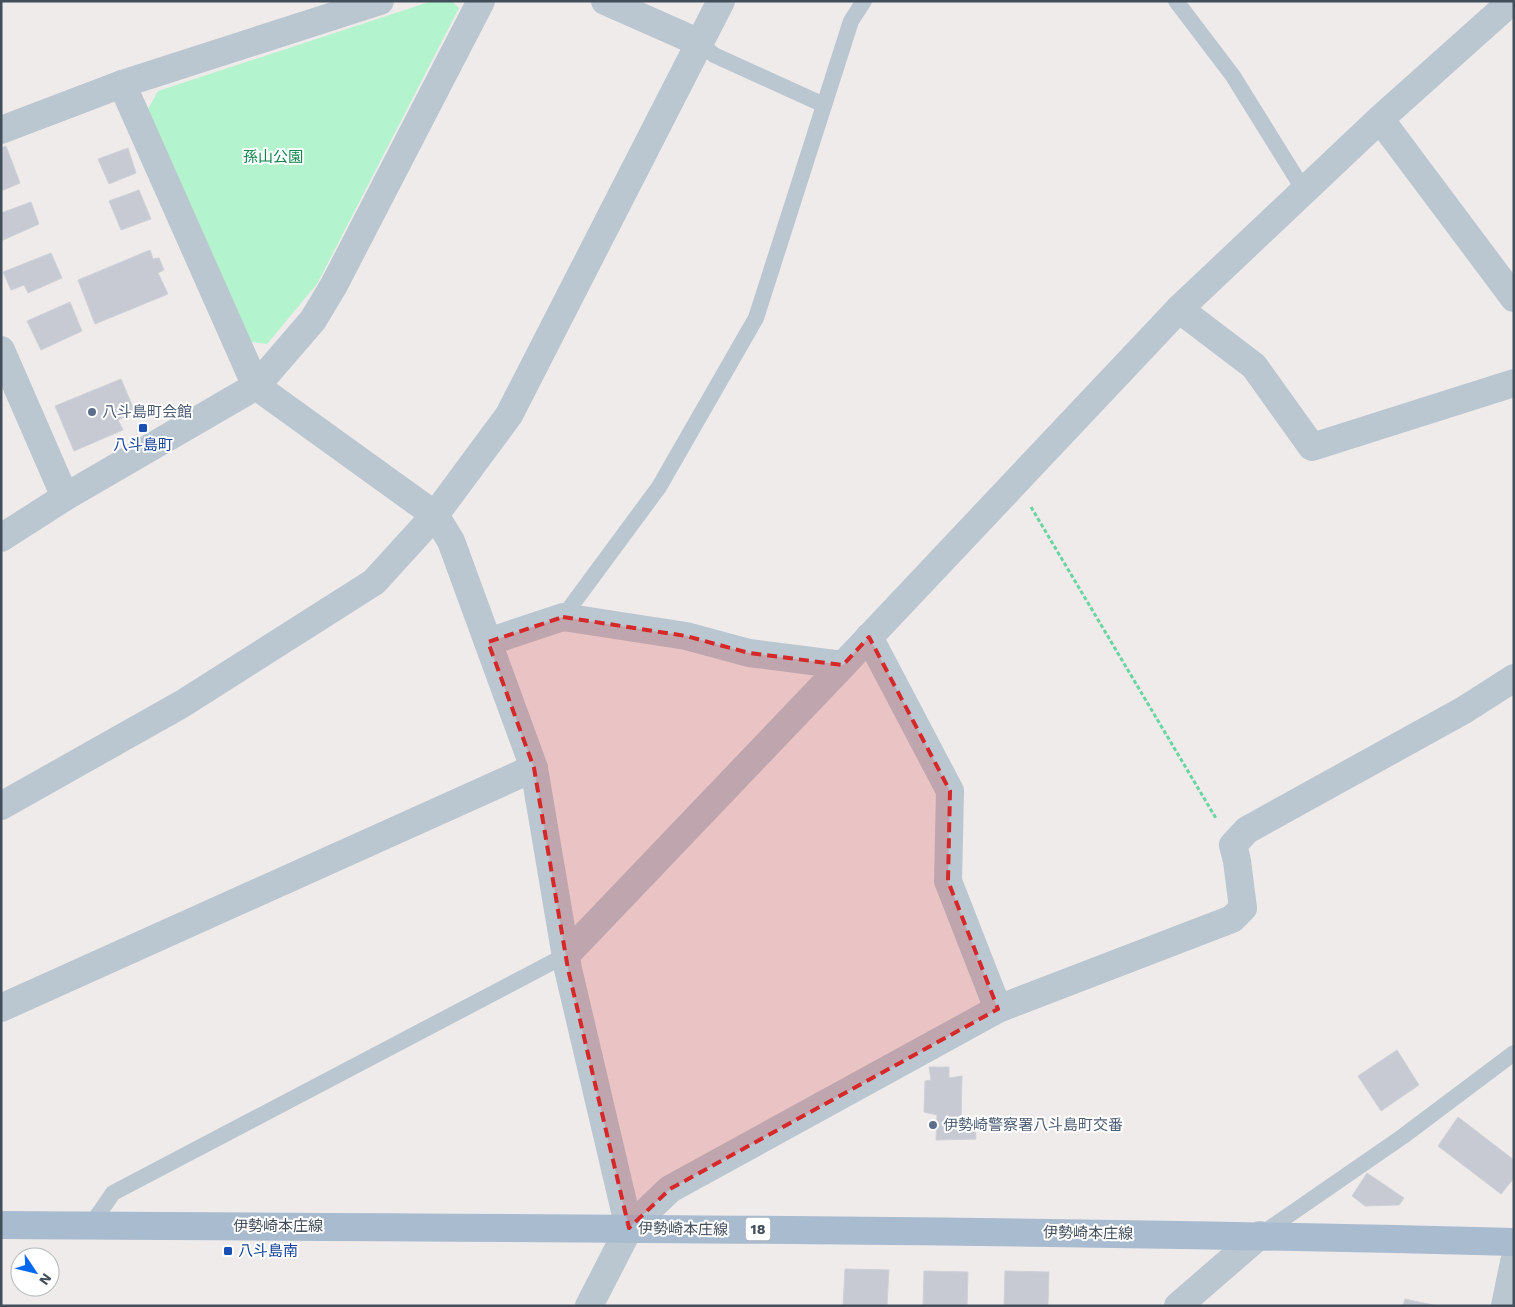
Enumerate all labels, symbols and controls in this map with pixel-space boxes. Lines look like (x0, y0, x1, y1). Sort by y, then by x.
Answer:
park label: 孫山公園 (243, 148, 303, 166)
place label: 八斗島町会館 (102, 403, 192, 421)
marker: 八斗島町会館 (86, 406, 98, 418)
marker: 八斗島町 (137, 422, 149, 434)
place label: 八斗島町 (113, 436, 173, 454)
place label: 伊勢崎警察署八斗島町交番 (943, 1116, 1123, 1134)
marker: 伊勢崎警察署八斗島町交番 (927, 1119, 939, 1131)
street label: 伊勢崎本庄線 (233, 1217, 323, 1235)
road number: 18 (746, 1218, 770, 1240)
street label: 伊勢崎本庄線 (638, 1219, 728, 1239)
street label: 伊勢崎本庄線 (1043, 1223, 1133, 1243)
place label: 八斗島南 (238, 1242, 298, 1260)
marker: 八斗島南 (222, 1245, 234, 1257)
north arrow (10, 1247, 60, 1297)
text: N (36, 1271, 55, 1288)

